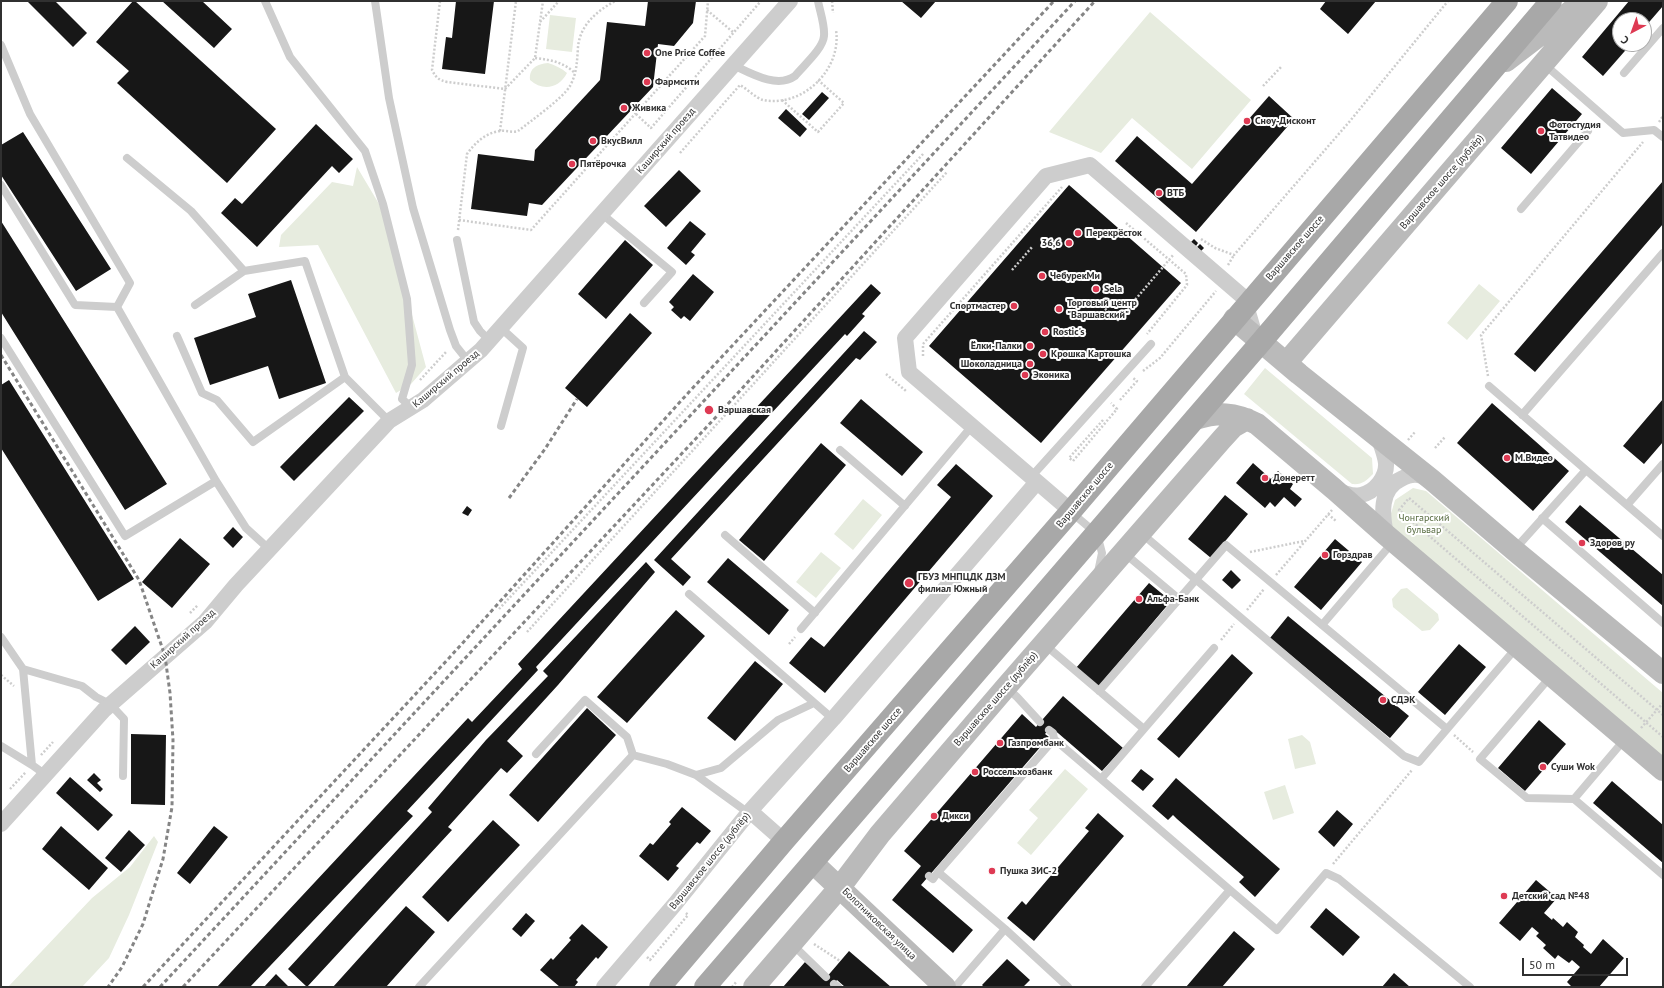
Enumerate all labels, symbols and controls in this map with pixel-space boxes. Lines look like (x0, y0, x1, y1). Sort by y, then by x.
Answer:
north arrow (1612, 12, 1652, 52)
text: С (1618, 33, 1632, 48)
place label: One Price Coffee (655, 47, 725, 59)
marker: One Price Coffee (642, 48, 652, 58)
place label: Фармсити (655, 76, 699, 88)
marker: Фармсити (642, 77, 652, 87)
place label: Живика (632, 102, 666, 114)
marker: Живика (619, 103, 629, 113)
street label: Каширский проезд (634, 106, 698, 176)
place label: Сноу-Дисконт (1255, 115, 1316, 127)
marker: Сноу-Дисконт (1242, 116, 1252, 126)
place label: Фотостудия Татвидео (1549, 119, 1601, 142)
marker: Фотостудия Татвидео (1536, 126, 1546, 136)
street label: Варшавское шоссе (дублёр) (1398, 132, 1486, 232)
place label: ВкусВилл (601, 135, 642, 147)
marker: ВкусВилл (588, 136, 598, 146)
place label: Пятёрочка (580, 158, 626, 170)
marker: Пятёрочка (567, 159, 577, 169)
place label: ВТБ (1167, 187, 1184, 199)
marker: ВТБ (1154, 188, 1164, 198)
street label: Варшавское шоссе (1264, 213, 1326, 283)
place label: Перекрёсток (1086, 227, 1142, 239)
marker: Перекрёсток (1073, 228, 1083, 238)
place label: 36,6 (1041, 237, 1061, 249)
marker: 36,6 (1064, 238, 1074, 248)
place label: ЧебурекМи (1050, 270, 1100, 282)
marker: ЧебурекМи (1037, 271, 1047, 281)
place label: Sela (1104, 283, 1122, 295)
marker: Sela (1091, 284, 1101, 294)
place label: Торговый центр "Варшавский" (1067, 297, 1137, 320)
place label: Спортмастер (950, 300, 1006, 312)
marker: Спортмастер (1009, 301, 1019, 311)
marker: Торговый центр "Варшавский" (1054, 304, 1064, 314)
place label: Rostic's (1053, 326, 1084, 338)
marker: Rostic's (1040, 327, 1050, 337)
place label: Ёлки-Палки (971, 340, 1022, 352)
marker: Ёлки-Палки (1025, 341, 1035, 351)
street label: Каширский проезд (410, 348, 482, 410)
place label: Крошка Картошка (1051, 348, 1131, 360)
marker: Крошка Картошка (1038, 349, 1048, 359)
place label: Шоколадница (961, 358, 1022, 370)
marker: Шоколадница (1025, 359, 1035, 369)
place label: Эконика (1033, 369, 1070, 381)
marker: Эконика (1020, 370, 1030, 380)
marker: Варшавская (703, 404, 715, 416)
place label: Варшавская (718, 404, 771, 416)
place label: М.Видео (1515, 452, 1553, 464)
marker: М.Видео (1502, 453, 1512, 463)
street label: Варшавское шоссе (1054, 460, 1116, 530)
place label: Донеретт (1273, 472, 1315, 484)
marker: Донеретт (1260, 473, 1270, 483)
park label: Чонгарский бульвар (1398, 512, 1450, 536)
place label: Здоров ру (1590, 537, 1635, 549)
marker: Здоров ру (1577, 538, 1587, 548)
place label: Горздрав (1333, 549, 1373, 561)
marker: Горздрав (1320, 550, 1330, 560)
place label: ГБУЗ МНПЦДК ДЗМ филиал Южный (918, 571, 1006, 594)
marker: ГБУЗ МНПЦДК ДЗМ филиал Южный (903, 577, 915, 589)
place label: Альфа-Банк (1147, 593, 1199, 605)
marker: Альфа-Банк (1134, 594, 1144, 604)
street label: Каширский проезд (148, 607, 218, 671)
street label: Варшавское шоссе (дублёр) (952, 649, 1040, 749)
place label: СДЭК (1391, 694, 1415, 706)
marker: СДЭК (1378, 695, 1388, 705)
street label: Варшавское шоссе (842, 705, 904, 775)
place label: Газпромбанк (1008, 737, 1064, 749)
marker: Газпромбанк (995, 738, 1005, 748)
place label: Суши Wok (1551, 761, 1595, 773)
marker: Суши Wok (1538, 762, 1548, 772)
place label: Россельхозбанк (983, 766, 1052, 778)
marker: Россельхозбанк (970, 767, 980, 777)
street label: Варшавское шоссе (дублёр) (667, 810, 753, 912)
place label: Дикси (942, 810, 969, 822)
marker: Дикси (929, 811, 939, 821)
place label: Пушка ЗИС-2 (1000, 865, 1057, 877)
marker: Пушка ЗИС-2 (987, 866, 997, 876)
street label: Болотниковская улица (840, 886, 918, 962)
place label: Детский сад №48 (1512, 890, 1590, 902)
marker: Детский сад №48 (1499, 891, 1509, 901)
scale bar (1524, 950, 1630, 976)
text: 50 m (1529, 957, 1555, 972)

